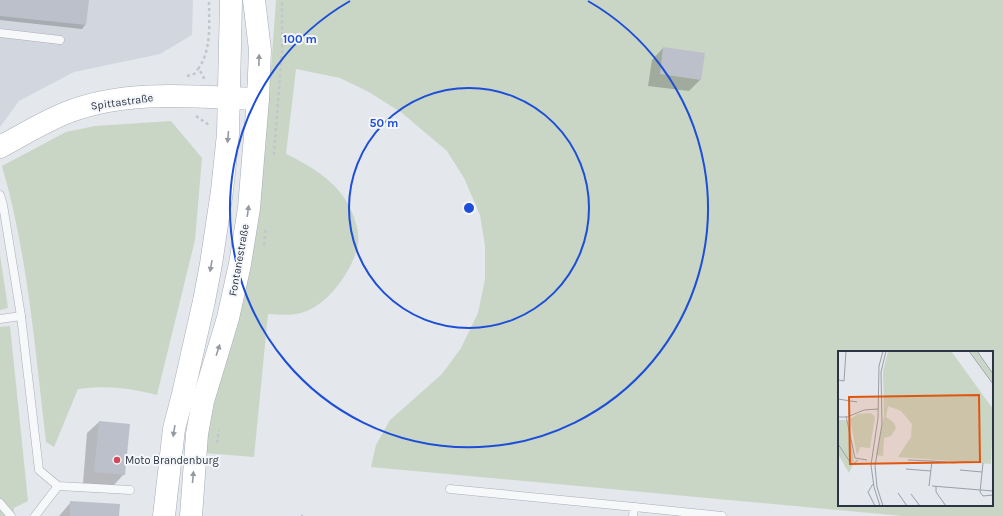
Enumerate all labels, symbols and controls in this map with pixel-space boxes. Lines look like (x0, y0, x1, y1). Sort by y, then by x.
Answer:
text: 100 m (283, 32, 317, 46)
one-way arrow (256, 53, 262, 66)
street label: Spittastraße (90, 91, 154, 113)
text: 50 m (370, 116, 399, 130)
one-way arrow (224, 131, 231, 143)
centre of rings (462, 201, 476, 215)
one-way arrow (245, 205, 251, 217)
street label: Fontanestraße (226, 223, 252, 297)
one-way arrow (208, 260, 214, 272)
one-way arrow (215, 344, 221, 356)
inset map (838, 351, 993, 506)
one-way arrow (171, 425, 177, 437)
place label: Moto Brandenburg (125, 454, 219, 467)
marker: Moto Brandenburg (112, 455, 122, 465)
one-way arrow (189, 471, 196, 483)

